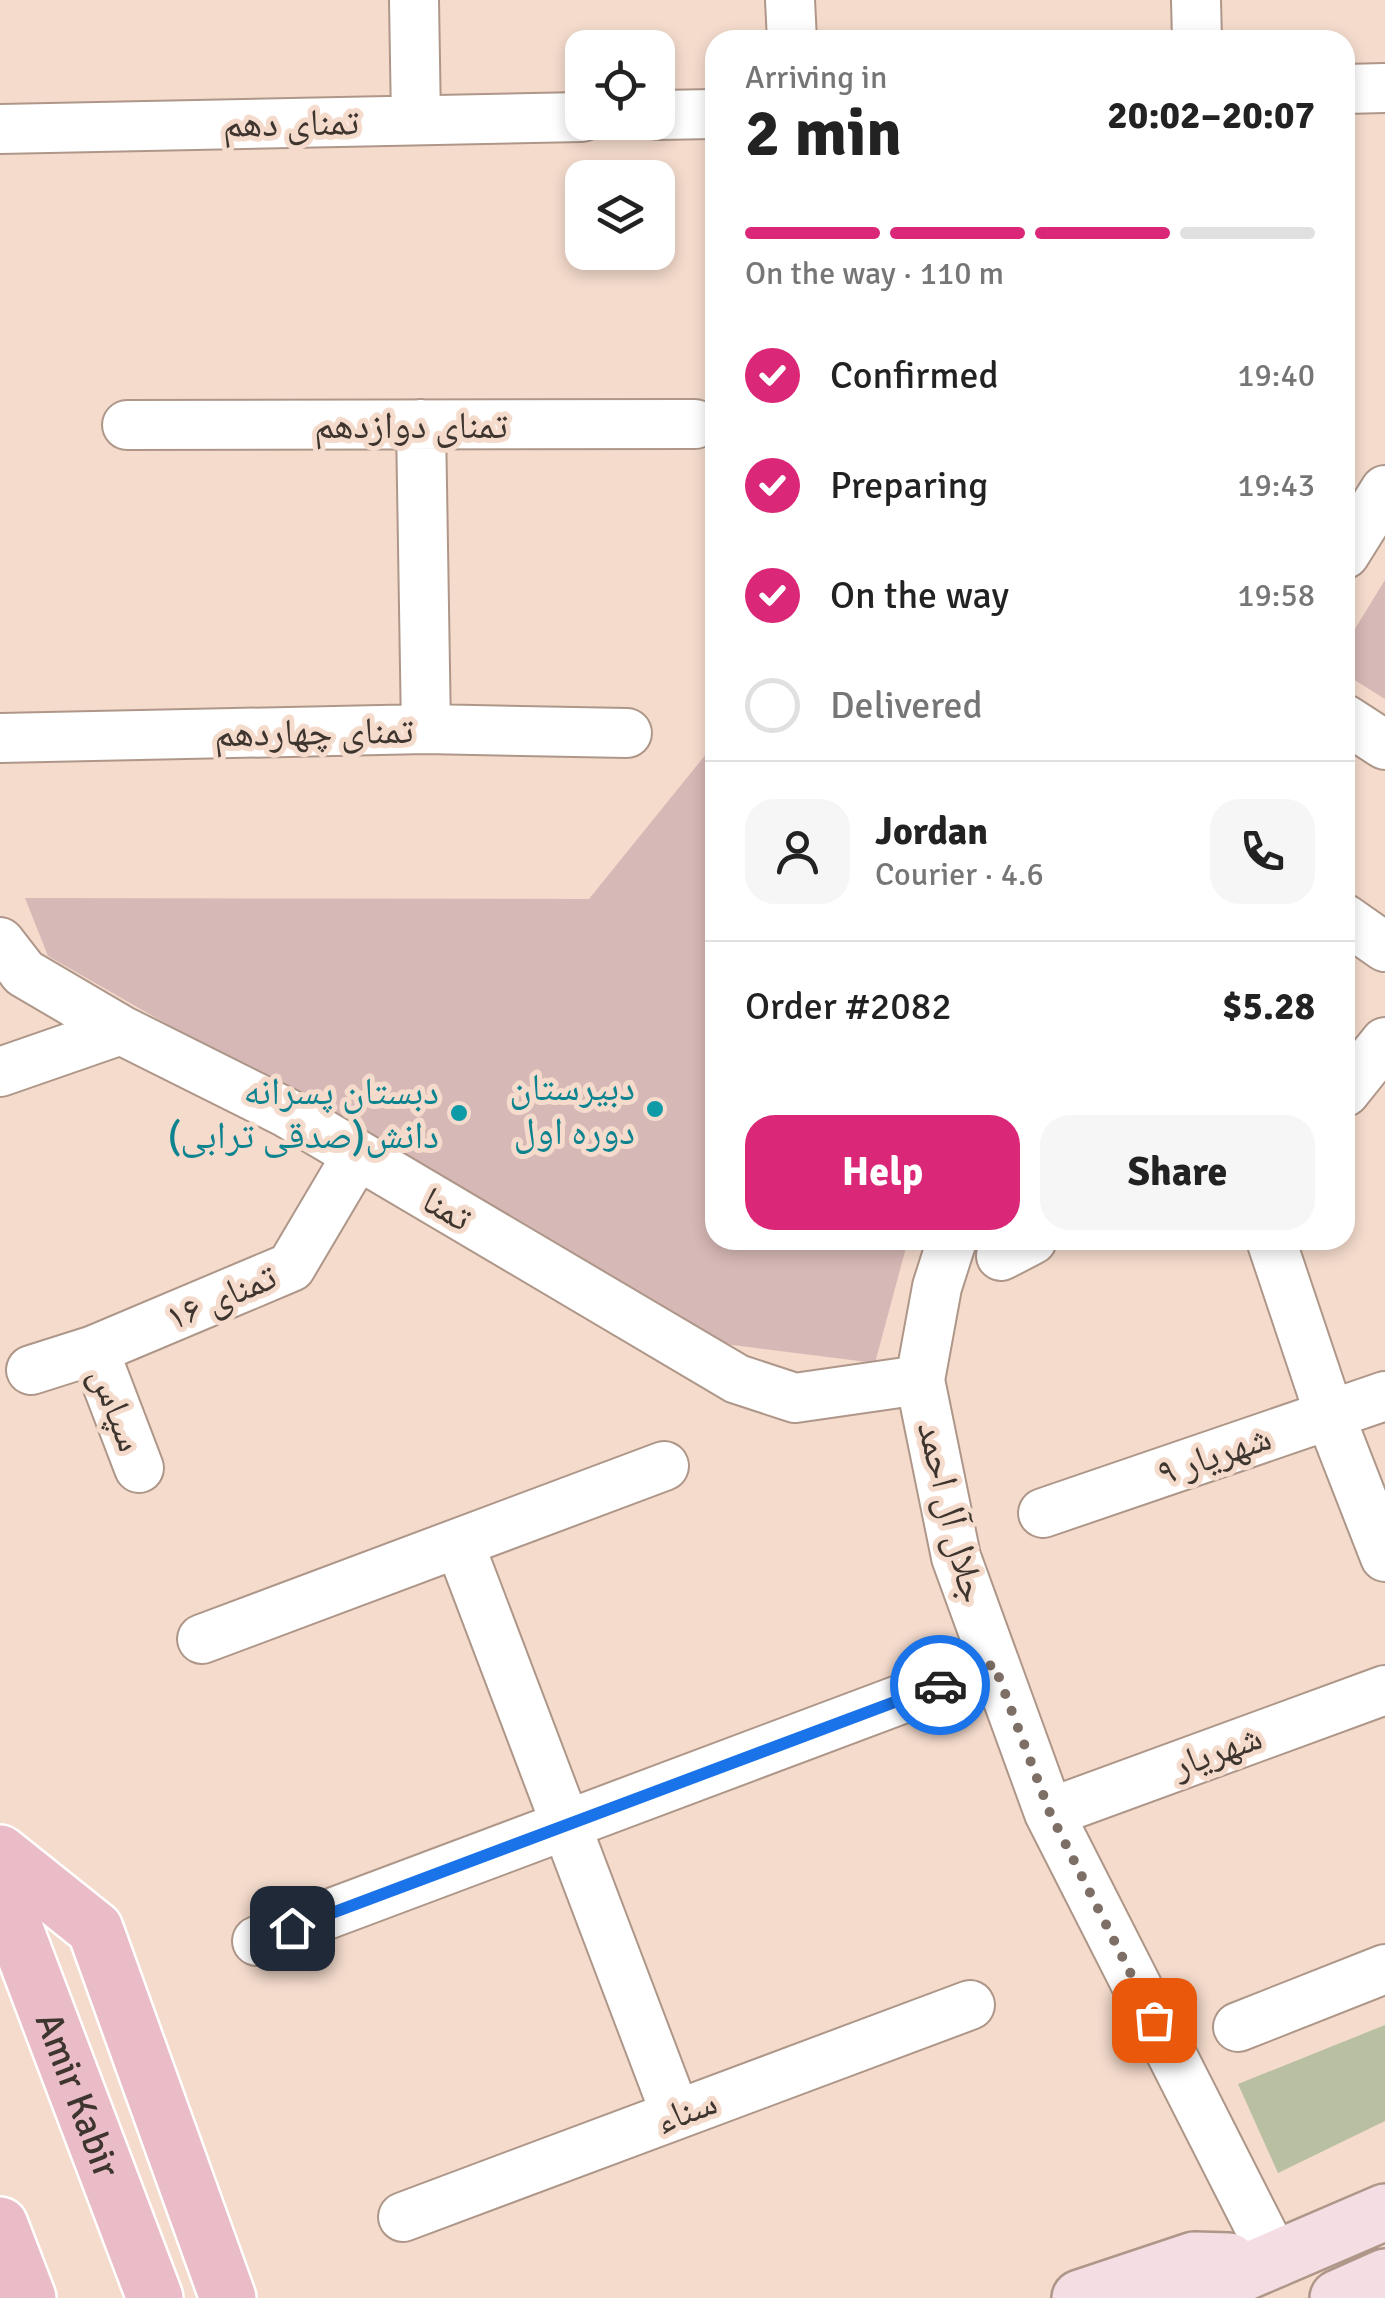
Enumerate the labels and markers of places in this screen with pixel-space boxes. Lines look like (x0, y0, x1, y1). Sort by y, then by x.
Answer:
place label: دبیرستان دوره اول (509, 1064, 635, 1155)
place label: دبستان پسرانه دانش(صدقی ترابی) (168, 1068, 439, 1159)
marker: دبیرستان دوره اول (644, 1098, 666, 1120)
marker: دبستان پسرانه دانش(صدقی ترابی) (448, 1102, 470, 1124)
pin (250, 1886, 335, 1971)
pin (1112, 1978, 1197, 2063)

